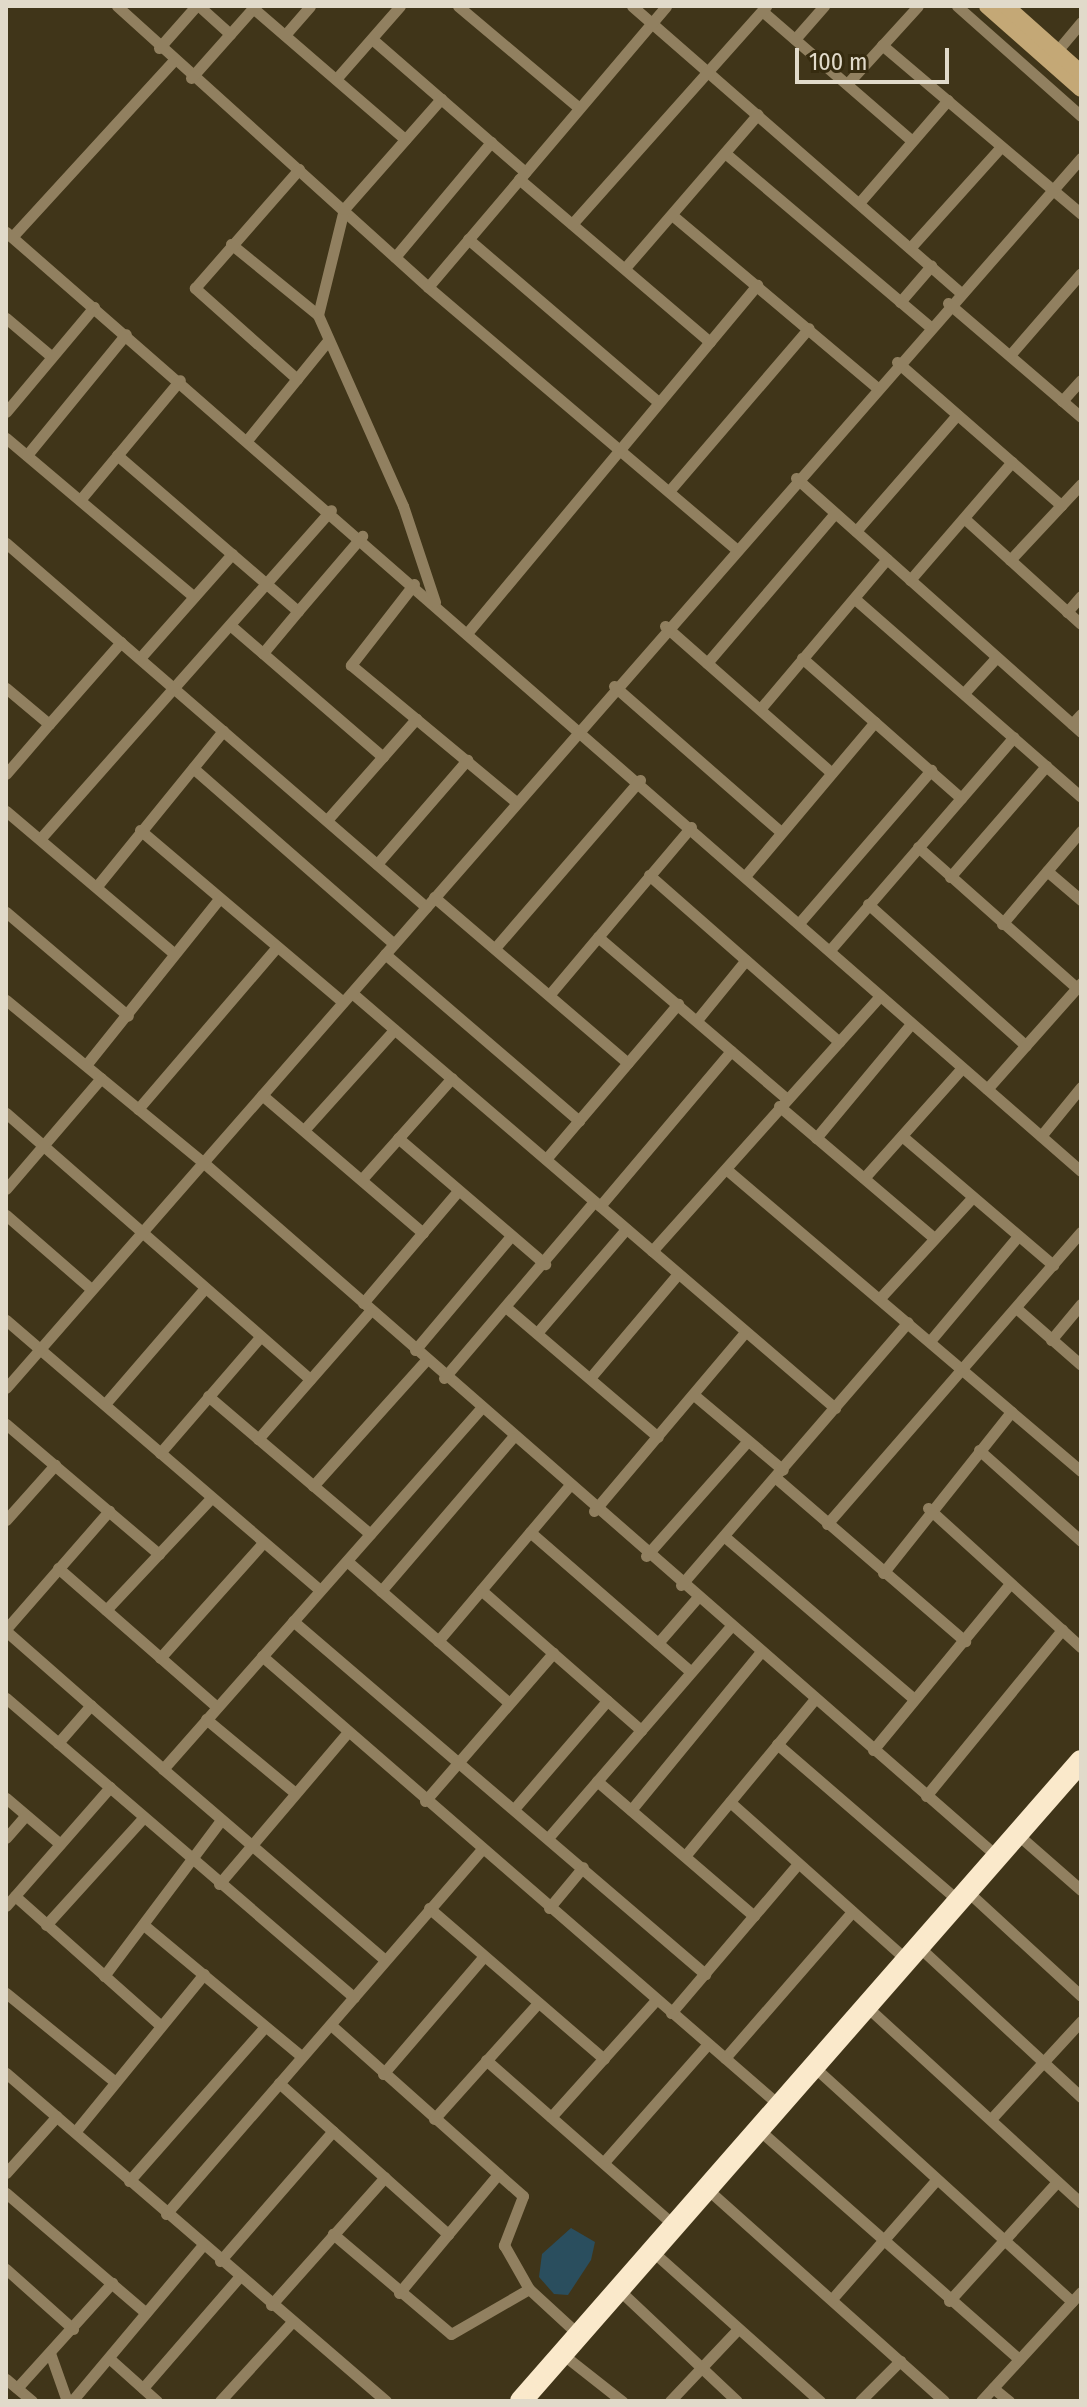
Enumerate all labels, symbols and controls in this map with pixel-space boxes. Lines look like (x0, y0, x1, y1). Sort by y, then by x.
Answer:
scale bar (799, 32, 953, 82)
text: 100 m (809, 48, 867, 76)

